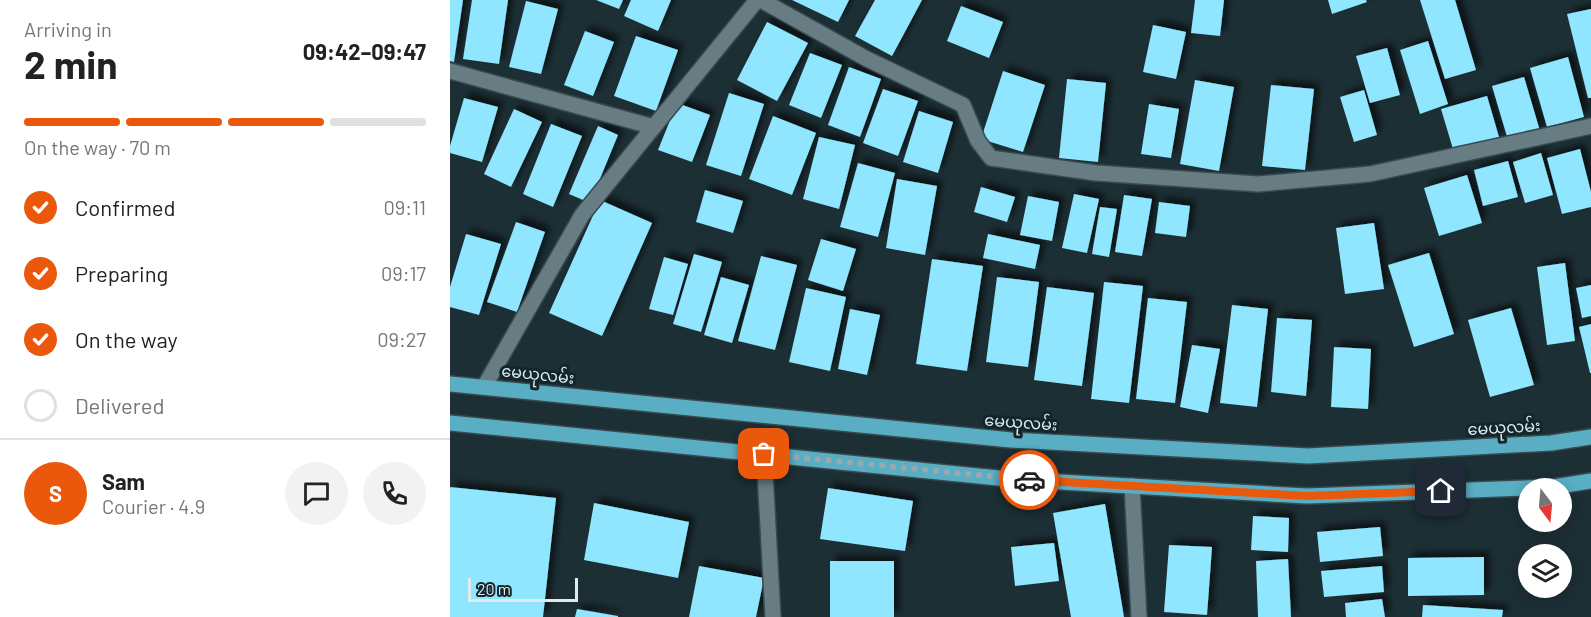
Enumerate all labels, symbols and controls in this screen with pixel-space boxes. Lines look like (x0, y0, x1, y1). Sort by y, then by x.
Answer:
text: Arriving in (24, 17, 112, 41)
text: 09:42–09:47 (303, 38, 426, 64)
text: 2 min (24, 40, 117, 87)
text: On the way · 70 m (24, 135, 171, 159)
icon: check (24, 191, 57, 224)
text: Confirmed (75, 194, 175, 220)
text: 09:11 (383, 195, 426, 219)
icon: check (24, 257, 57, 290)
text: Preparing (75, 260, 168, 286)
text: 09:17 (381, 261, 426, 285)
icon: check (24, 323, 57, 356)
text: On the way (75, 326, 178, 352)
text: 09:27 (377, 327, 426, 351)
street label: မေယုလမ်း (500, 359, 575, 393)
text: Delivered (75, 392, 164, 418)
street label: မေယုလမ်း (983, 408, 1058, 440)
street label: မေယုလမ်း (1467, 414, 1541, 444)
pin (738, 428, 789, 479)
icon: bag (747, 437, 780, 470)
courier (999, 450, 1059, 510)
button: chat (285, 462, 348, 525)
button: phone (363, 462, 426, 525)
icon: car (1013, 464, 1046, 497)
pin (1415, 465, 1466, 516)
text: Sam (102, 468, 145, 494)
icon: home (1424, 474, 1457, 507)
north arrow (1518, 478, 1572, 532)
map controls (1518, 478, 1572, 598)
text: S (49, 480, 62, 506)
text: Courier · 4.9 (102, 494, 205, 518)
button: layers (1518, 544, 1572, 598)
scale bar (468, 575, 578, 602)
text: 20 m (477, 579, 511, 598)

